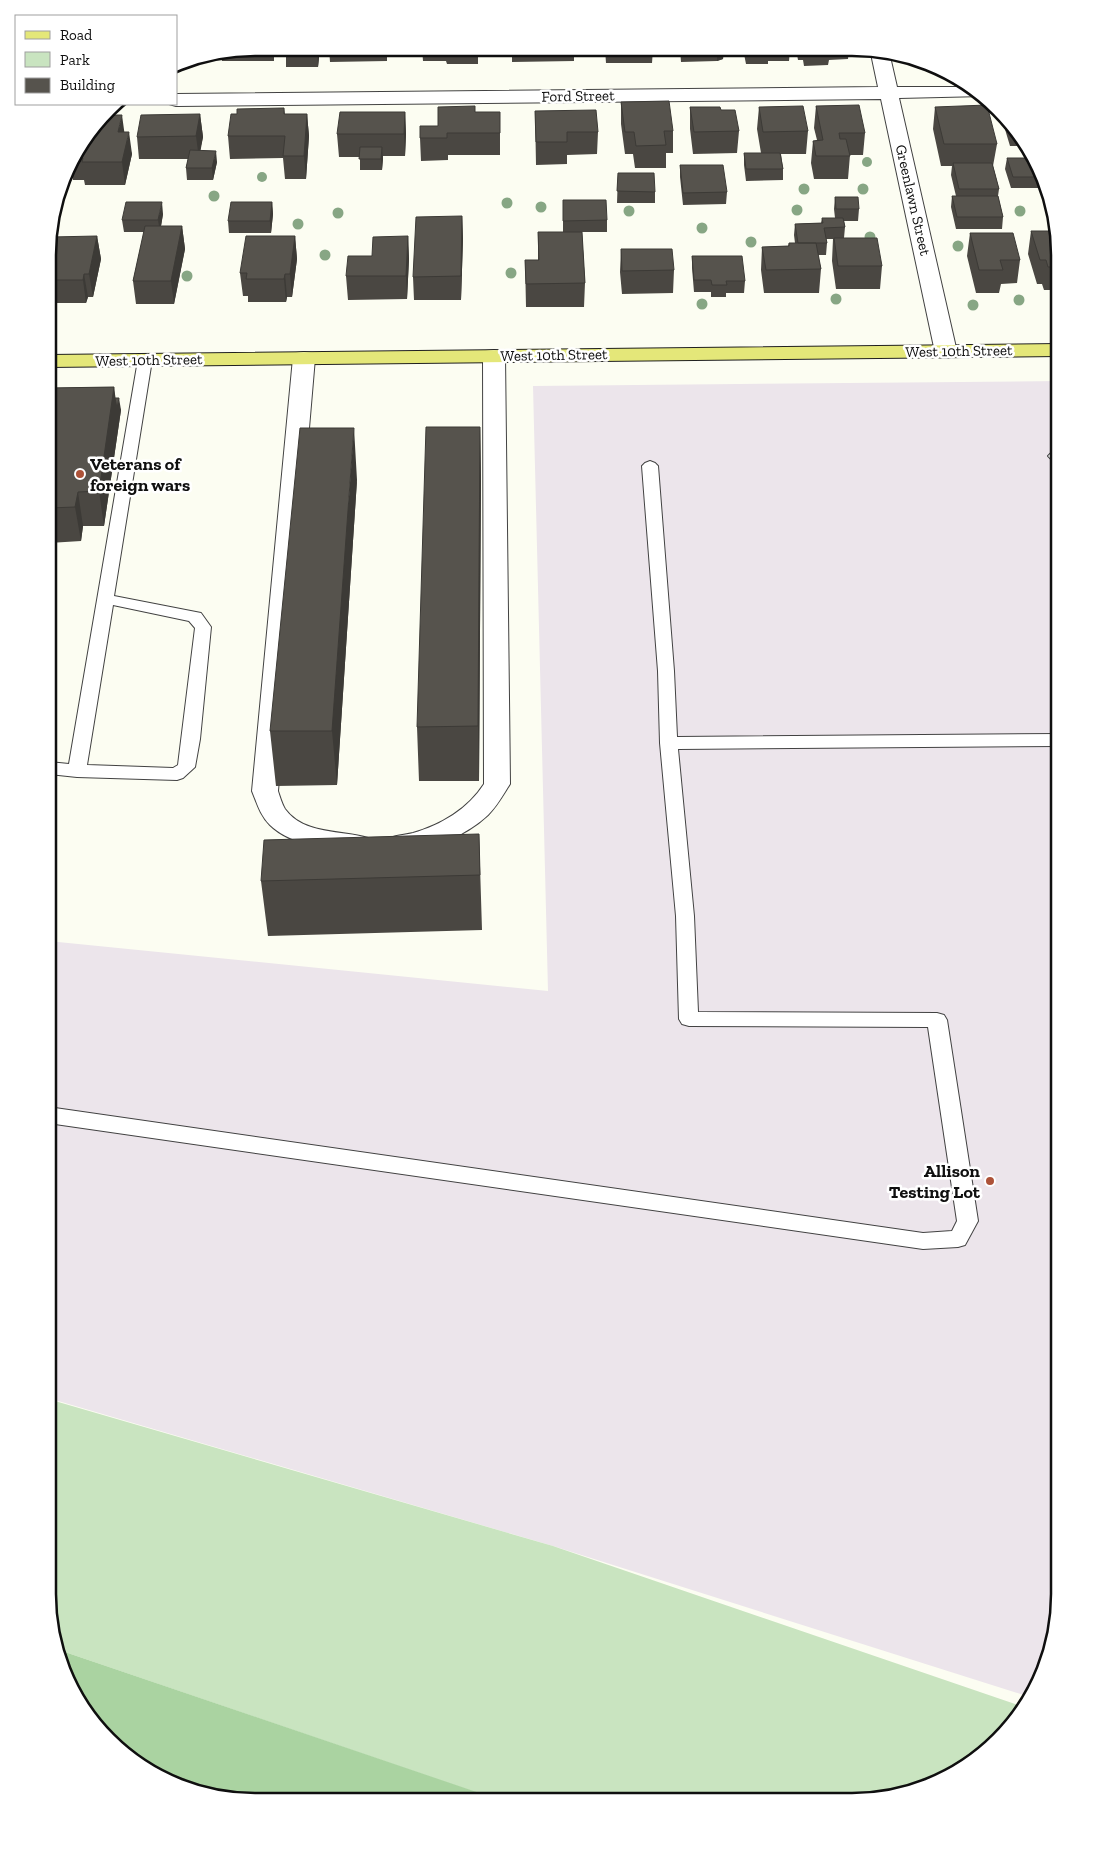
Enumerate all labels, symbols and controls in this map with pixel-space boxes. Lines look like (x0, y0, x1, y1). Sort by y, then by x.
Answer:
legend (15, 15, 178, 105)
text: Road (60, 26, 93, 44)
text: Park (60, 51, 90, 69)
text: Building (60, 76, 115, 94)
street label: Ford Street (541, 86, 615, 106)
street label: Greenlawn Street (891, 143, 935, 258)
street label: West 10th Street (905, 341, 1013, 361)
street label: West 10th Street (500, 345, 608, 365)
street label: West 10th Street (95, 350, 203, 370)
place label: Veterans of foreign wars (90, 453, 190, 496)
marker: Veterans of foreign wars (74, 468, 86, 480)
place label: Allison Testing Lot (889, 1160, 981, 1203)
marker: Allison Testing Lot (984, 1175, 996, 1187)

